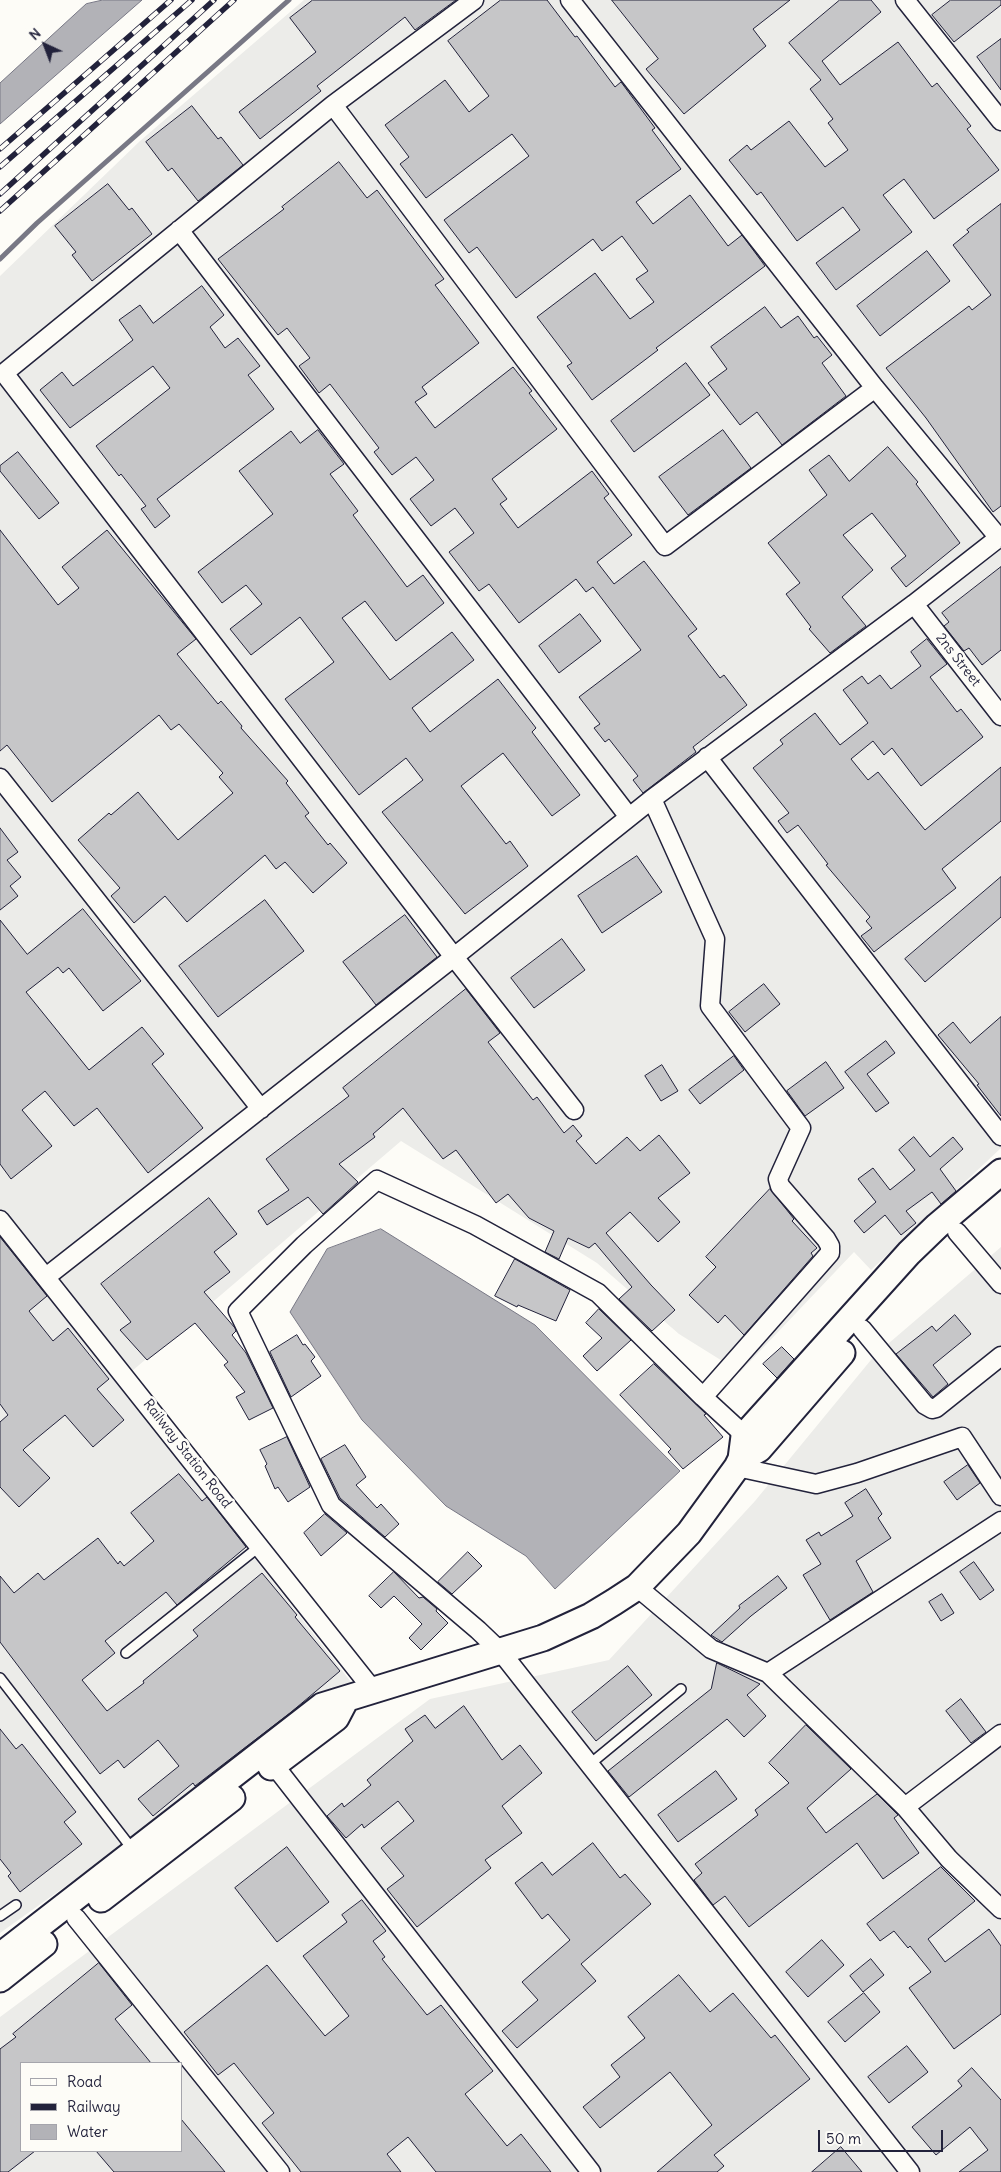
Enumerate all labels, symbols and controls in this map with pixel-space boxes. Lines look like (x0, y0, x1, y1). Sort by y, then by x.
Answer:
north arrow (20, 20, 70, 70)
text: N (25, 24, 44, 44)
street label: 2ns Street (932, 630, 984, 690)
street label: Railway Station Road (139, 1396, 235, 1512)
legend (20, 2062, 182, 2152)
text: Road (67, 2072, 102, 2091)
text: Railway (67, 2097, 121, 2116)
scale bar (821, 2120, 946, 2152)
text: Water (67, 2122, 108, 2141)
text: 50 m (826, 2129, 861, 2148)

